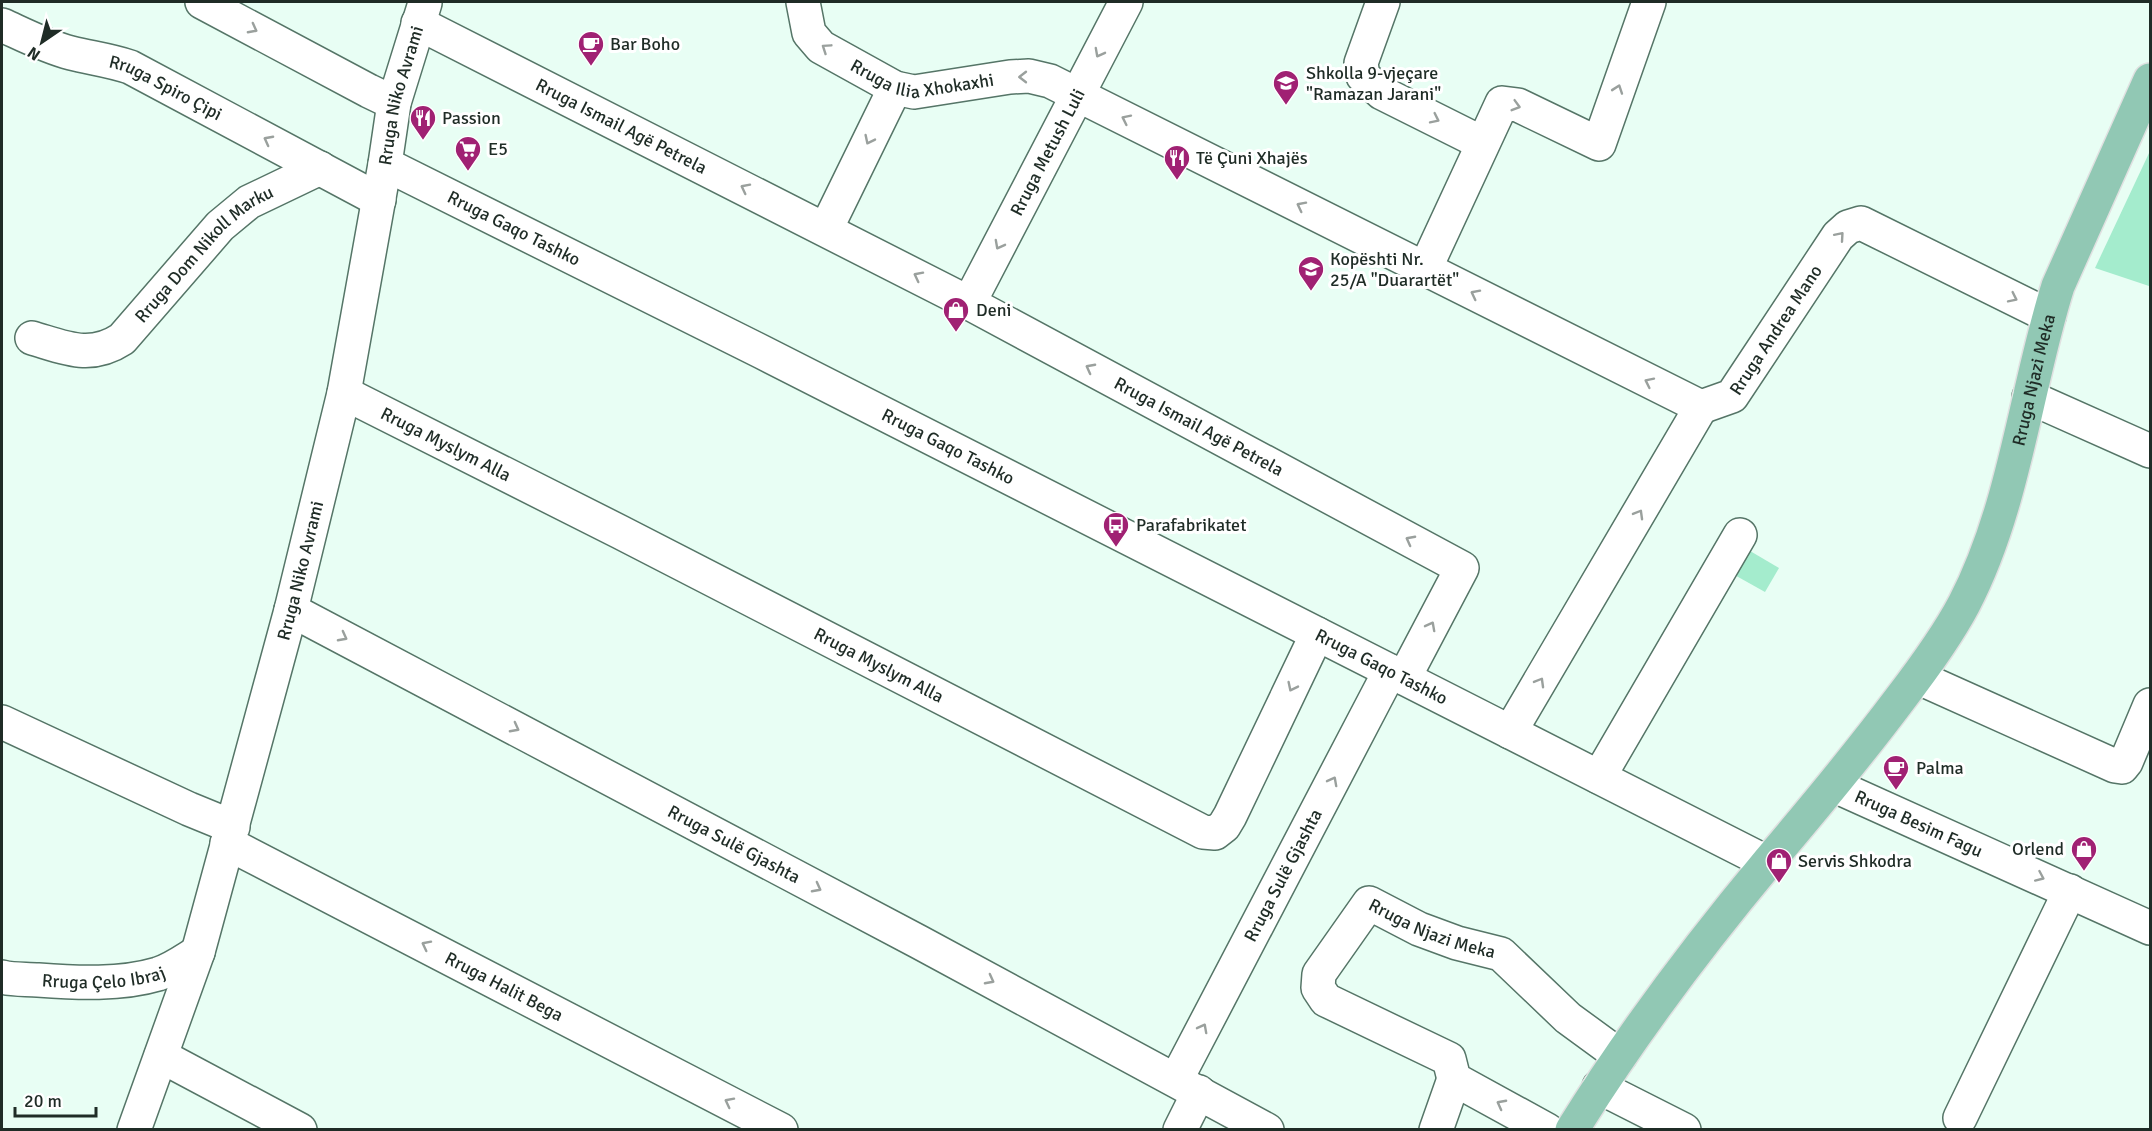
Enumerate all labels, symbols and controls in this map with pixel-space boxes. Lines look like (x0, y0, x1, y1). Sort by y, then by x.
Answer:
north arrow (12, 12, 72, 72)
one-way arrow (247, 22, 258, 33)
street label: Rruga Niko Avrami (374, 23, 428, 167)
cafe icon: Bar Boho (576, 29, 606, 67)
place label: Bar Boho (610, 33, 680, 55)
text: N (24, 42, 44, 65)
one-way arrow (821, 45, 832, 56)
one-way arrow (1095, 47, 1106, 58)
street label: Rruga Spiro Çipi (107, 51, 226, 125)
street label: Rruga Ilia Xhokaxhi (847, 54, 995, 103)
place label: Shkolla 9-vjeçare "Ramazan Jarani" (1306, 62, 1441, 105)
school or university icon: Shkolla 9-vjeçare "Ramazan Jarani" (1271, 68, 1301, 106)
one-way arrow (1018, 71, 1027, 83)
street label: Rruga Ismail Agë Petrela (532, 74, 710, 179)
one-way arrow (1611, 84, 1624, 95)
street label: Rruga Metush Luli (1005, 85, 1090, 220)
one-way arrow (1510, 99, 1521, 111)
restaurant icon: Passion (408, 103, 438, 141)
place label: Passion (442, 107, 501, 129)
one-way arrow (1428, 112, 1439, 124)
one-way arrow (1122, 114, 1133, 126)
supermarket icon: E5 (453, 134, 483, 172)
one-way arrow (865, 134, 876, 145)
one-way arrow (264, 136, 275, 147)
place label: E5 (488, 138, 508, 160)
restaurant icon: Të Çuni Xhajës (1162, 143, 1192, 181)
place label: Të Çuni Xhajës (1196, 147, 1308, 169)
street label: Rruga Dom Nikoll Marku (130, 181, 277, 327)
one-way arrow (740, 183, 751, 195)
street label: Rruga Gaqo Tashko (444, 186, 584, 271)
one-way arrow (1296, 202, 1307, 213)
one-way arrow (1833, 232, 1844, 242)
one-way arrow (995, 239, 1006, 249)
place label: Kopështi Nr. 25/A "Duarartët" (1330, 248, 1459, 291)
school or university icon: Kopështi Nr. 25/A "Duarartët" (1296, 254, 1326, 292)
street label: Rruga Andrea Mano (1725, 261, 1827, 399)
one-way arrow (914, 272, 925, 284)
one-way arrow (1470, 290, 1481, 302)
one-way arrow (2006, 291, 2017, 303)
shop icon: Deni (941, 295, 971, 333)
place label: Deni (976, 299, 1011, 321)
street label: Rruga Njazi Meka (2008, 312, 2060, 448)
one-way arrow (1086, 364, 1097, 375)
street label: Rruga Ismail Agë Petrela (1110, 372, 1287, 481)
one-way arrow (1644, 377, 1655, 389)
street label: Rruga Myslym Alla (377, 402, 515, 486)
street label: Rruga Gaqo Tashko (878, 404, 1018, 489)
street label: Rruga Niko Avrami (272, 499, 328, 643)
one-way arrow (1632, 509, 1643, 520)
bus stop icon: Parafabrikatet (1101, 510, 1131, 548)
place label: Parafabrikatet (1136, 514, 1246, 536)
one-way arrow (1406, 536, 1416, 547)
one-way arrow (1424, 622, 1435, 633)
street label: Rruga Myslym Alla (810, 623, 947, 708)
street label: Rruga Gaqo Tashko (1311, 624, 1451, 709)
one-way arrow (336, 630, 347, 641)
one-way arrow (1533, 678, 1544, 688)
one-way arrow (1287, 681, 1299, 692)
one-way arrow (509, 721, 519, 732)
cafe icon: Palma (1881, 753, 1911, 791)
place label: Palma (1916, 757, 1964, 779)
one-way arrow (1325, 776, 1337, 787)
street label: Rruga Besim Fagu (1851, 785, 1986, 862)
street label: Rruga Sulë Gjashta (664, 800, 804, 888)
street label: Rruga Sulë Gjashta (1239, 805, 1327, 945)
shop icon: Orlend (2069, 834, 2099, 872)
place label: Orlend (2012, 838, 2064, 860)
shop icon: Servis Shkodra (1764, 846, 1794, 884)
place label: Servis Shkodra (1798, 850, 1912, 872)
one-way arrow (2034, 870, 2045, 882)
one-way arrow (811, 881, 822, 892)
street label: Rruga Njazi Meka (1365, 894, 1498, 963)
one-way arrow (421, 941, 432, 953)
street label: Rruga Halit Bega (441, 947, 567, 1026)
street label: Rruga Çelo Ibraj (41, 961, 168, 993)
one-way arrow (983, 972, 994, 984)
one-way arrow (1196, 1024, 1207, 1034)
scale bar (15, 1080, 96, 1118)
text: 20 m (24, 1090, 62, 1112)
one-way arrow (725, 1098, 736, 1110)
one-way arrow (1496, 1100, 1507, 1111)

